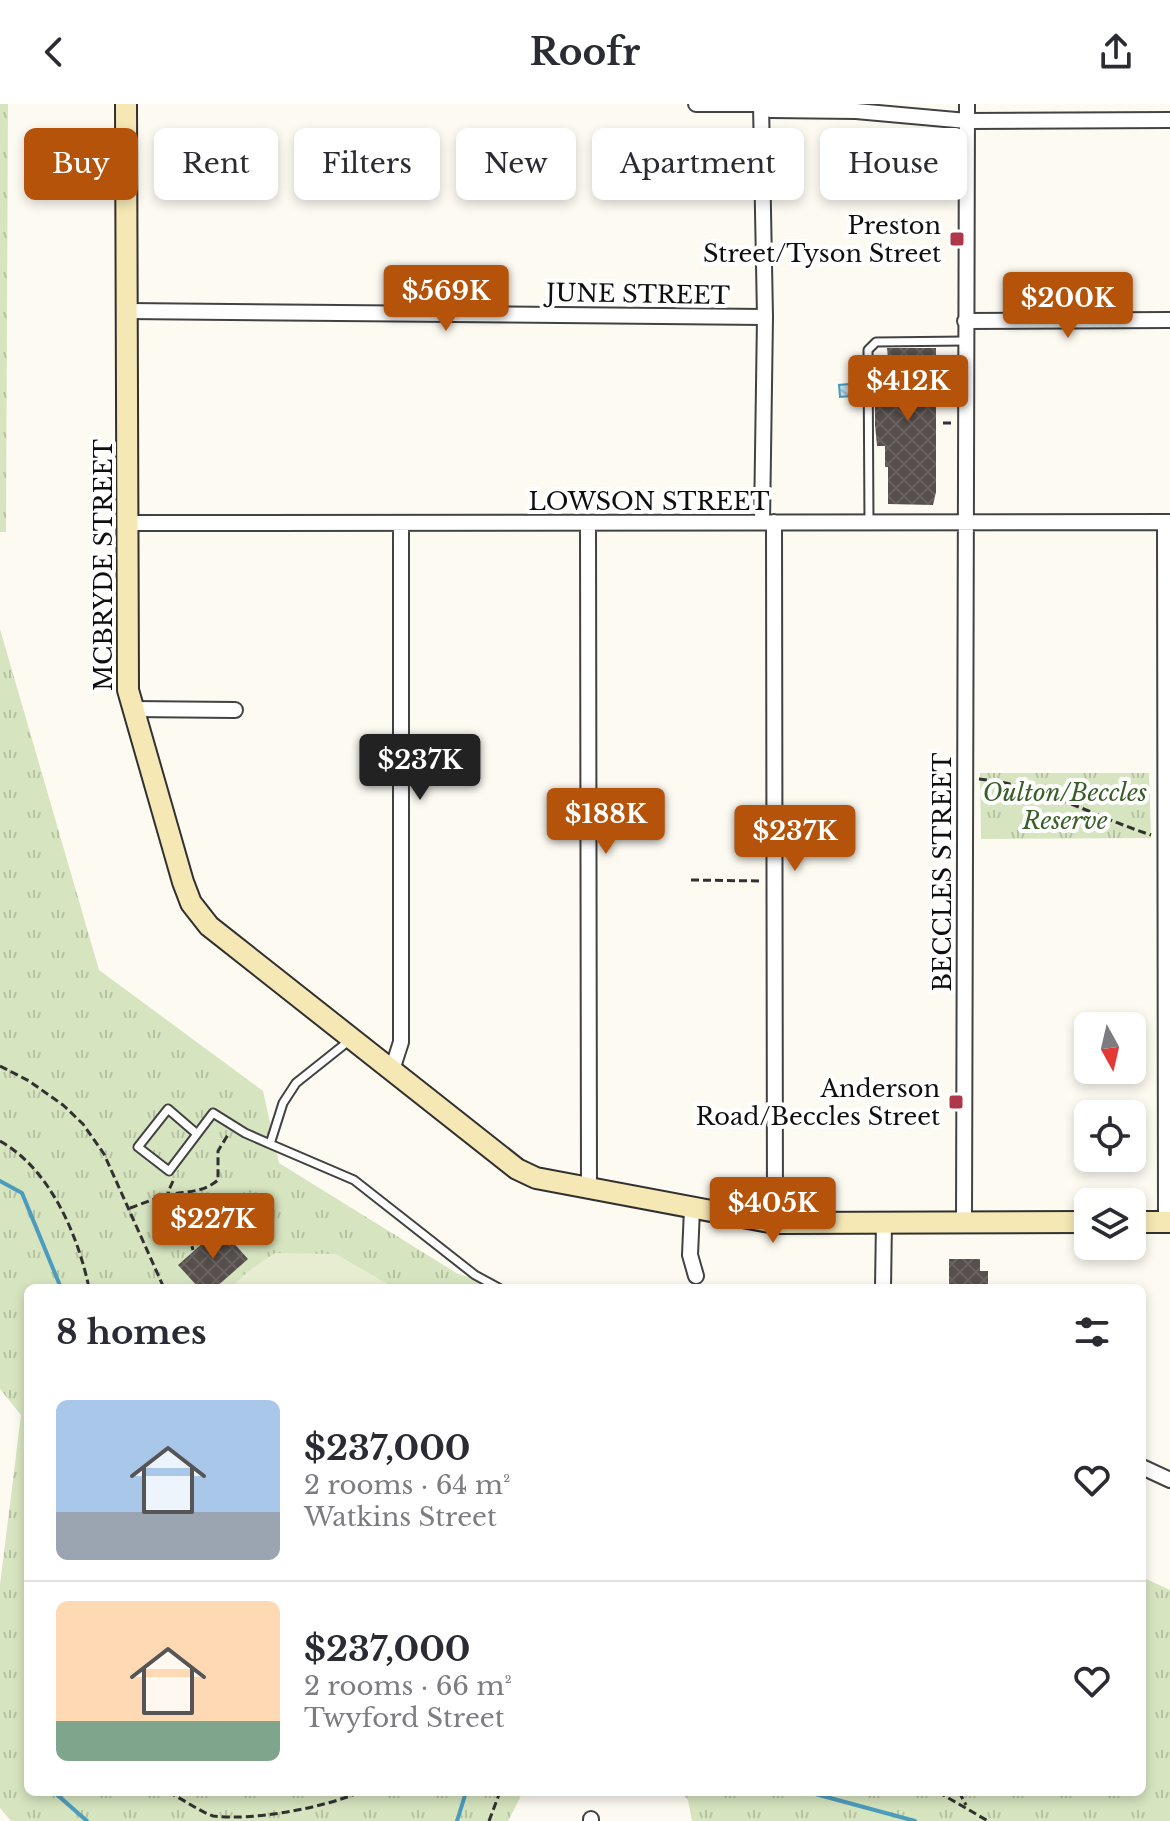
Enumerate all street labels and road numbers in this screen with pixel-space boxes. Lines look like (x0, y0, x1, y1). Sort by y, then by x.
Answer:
street label: JUNE STREET (543, 278, 730, 310)
street label: MCBRYDE STREET (89, 439, 118, 691)
street label: LOWSON STREET (528, 487, 770, 516)
street label: BECCLES STREET (928, 752, 957, 992)

